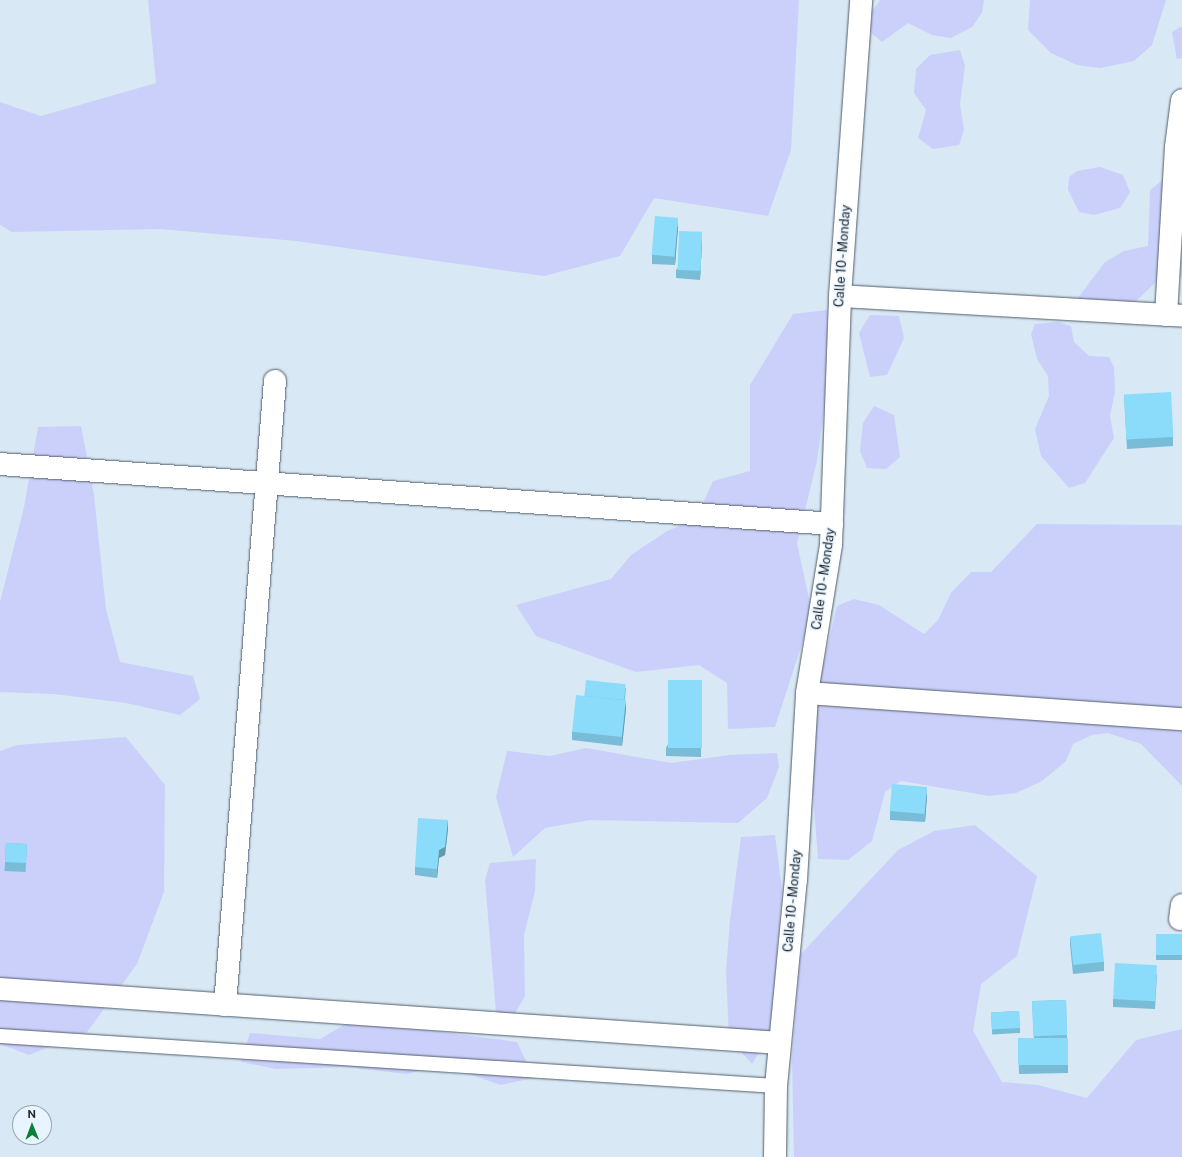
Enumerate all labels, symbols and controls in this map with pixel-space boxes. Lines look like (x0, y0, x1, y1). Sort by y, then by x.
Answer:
street label: Calle 10 - Monday (832, 202, 854, 310)
street label: Calle 10 - Monday (809, 525, 839, 633)
street label: Calle 10 - Monday (781, 847, 805, 955)
north arrow (12, 1105, 52, 1145)
text: N (27, 1108, 36, 1120)

